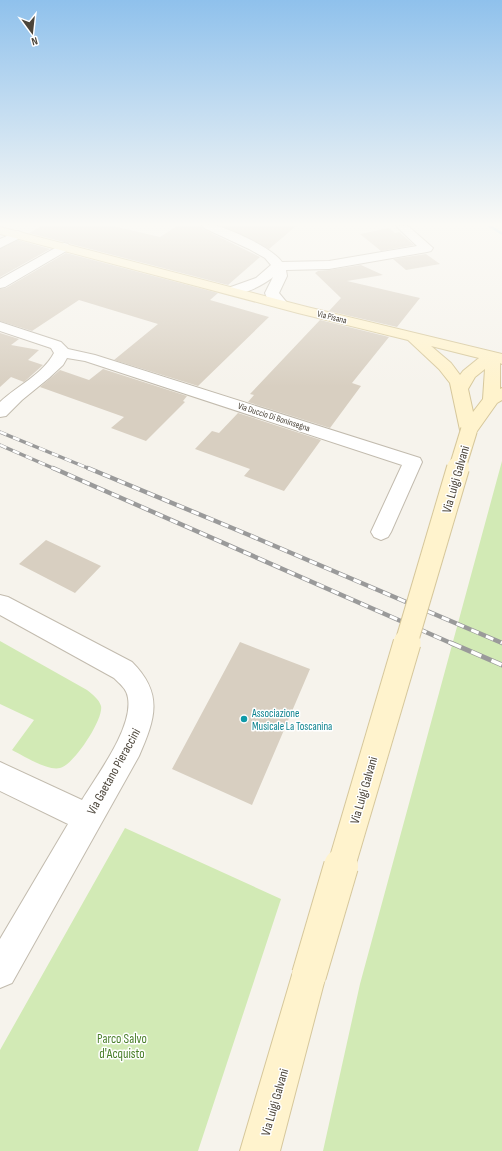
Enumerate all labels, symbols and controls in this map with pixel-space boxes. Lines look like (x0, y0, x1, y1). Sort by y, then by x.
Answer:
north arrow (12, 12, 52, 52)
text: N (30, 34, 39, 48)
street label: Via Pisana (316, 309, 348, 326)
street label: Via Duccio Di Boninsegna (236, 401, 311, 434)
street label: Via Luigi Galvani (439, 444, 473, 515)
place label: Associazione Musicale La Toscanina (251, 707, 332, 733)
marker: Associazione Musicale La Toscanina (239, 714, 249, 724)
street label: Via Gaetano Pieraccini (84, 725, 144, 817)
street label: Via Luigi Galvani (347, 755, 381, 826)
park label: Parco Salvo d'Acquisto (97, 1031, 147, 1062)
street label: Via Luigi Galvani (258, 1067, 292, 1138)

